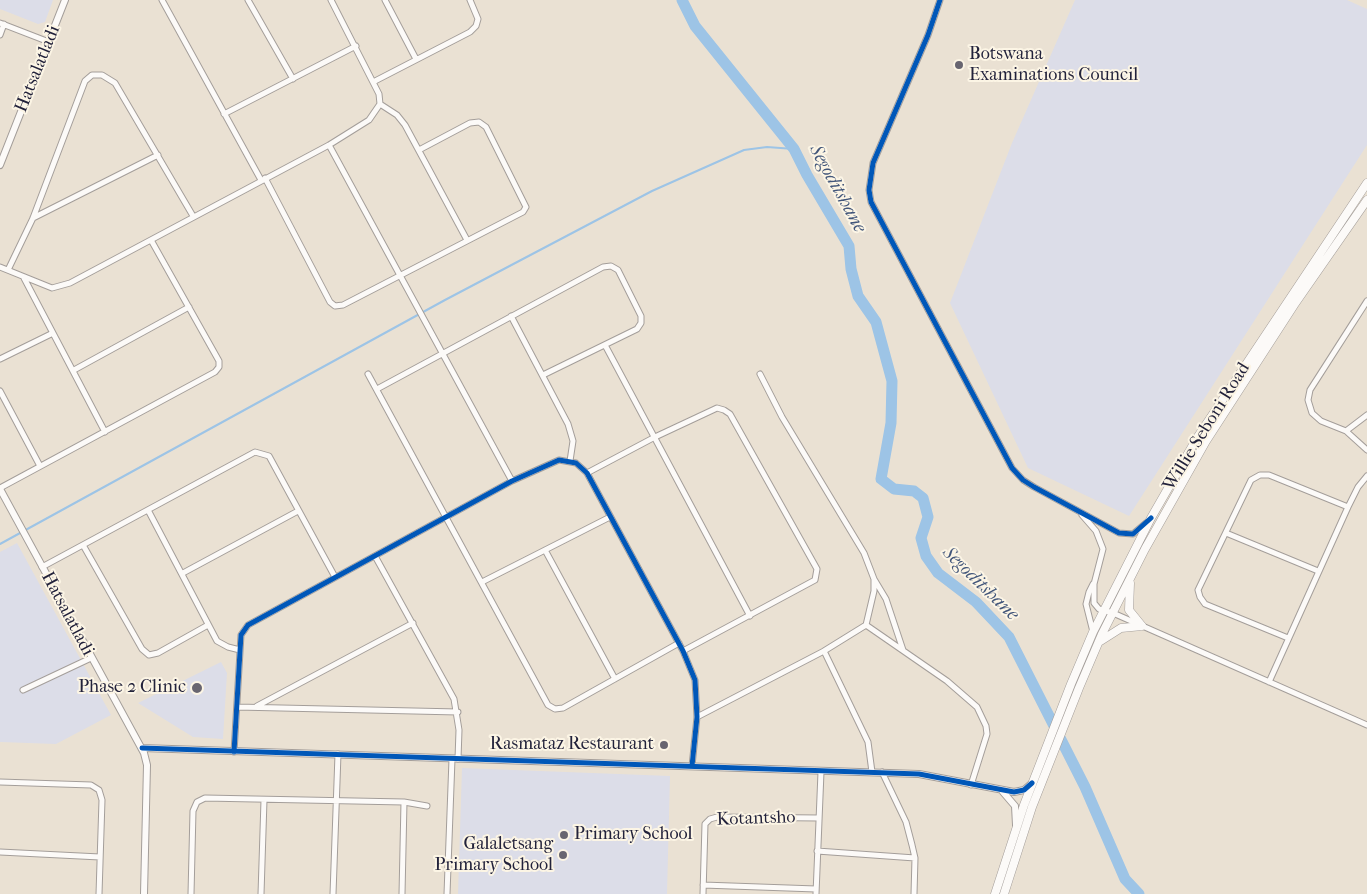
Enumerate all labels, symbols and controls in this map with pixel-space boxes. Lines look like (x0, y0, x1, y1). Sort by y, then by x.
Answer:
street label: Hatsalatladi (11, 22, 65, 116)
place label: Botswana Examinations Council (969, 44, 1138, 86)
marker: Botswana Examinations Council (953, 59, 965, 71)
water label: Segoditshane (803, 141, 871, 237)
street label: Willie Seboni Road (1159, 359, 1255, 495)
water label: Segoditshane (937, 542, 1023, 626)
street label: Hatsalatladi (36, 568, 98, 660)
place label: Phase 2 Clinic (78, 677, 186, 699)
marker: Phase 2 Clinic (190, 681, 204, 695)
place label: Rasmataz Restaurant (490, 734, 654, 756)
marker: Rasmataz Restaurant (658, 739, 670, 751)
street label: Kotantsho (716, 807, 796, 831)
place label: Primary School (574, 824, 692, 846)
marker: Primary School (558, 829, 570, 841)
place label: Galaletsang Primary School (435, 834, 553, 876)
marker: Galaletsang Primary School (557, 849, 569, 861)

